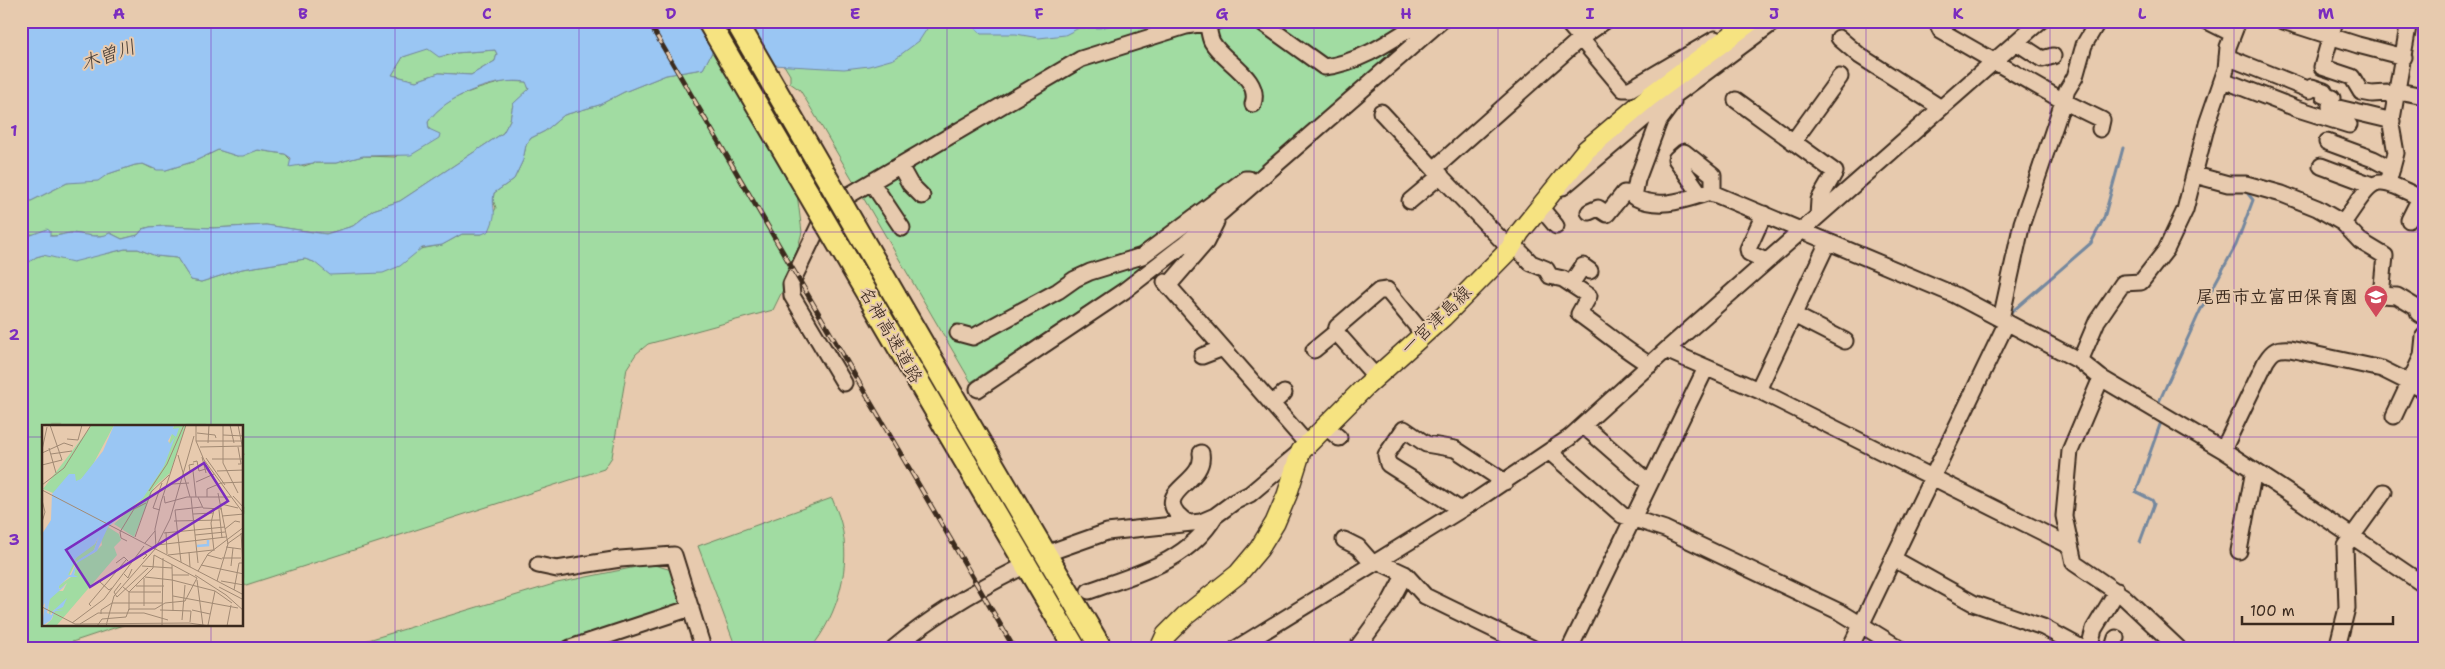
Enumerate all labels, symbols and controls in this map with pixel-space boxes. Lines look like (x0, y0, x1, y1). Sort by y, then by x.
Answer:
text: A (113, 3, 125, 24)
text: B (298, 3, 308, 24)
text: C (482, 3, 492, 24)
text: D (665, 3, 677, 24)
text: E (850, 3, 860, 24)
text: F (1034, 3, 1044, 24)
text: G (1216, 3, 1229, 24)
text: H (1400, 3, 1412, 24)
text: I (1586, 3, 1595, 24)
text: J (1769, 3, 1779, 24)
text: K (1953, 3, 1964, 24)
text: L (2138, 3, 2147, 24)
text: M (2318, 3, 2335, 24)
water label: 木曽川 (77, 34, 139, 76)
text: 1 (10, 120, 18, 141)
street label: 一宮津島線 (1395, 280, 1477, 360)
street label: 名神高速道路 (854, 282, 928, 388)
school or university icon: 尾西市立富田保育園 (2363, 284, 2389, 318)
place label: 尾西市立富田保育園 (2196, 285, 2358, 309)
text: 2 (8, 324, 20, 345)
inset map (42, 425, 244, 626)
text: 3 (8, 529, 20, 550)
scale bar (2242, 594, 2394, 626)
text: 100 m (2250, 601, 2295, 621)

